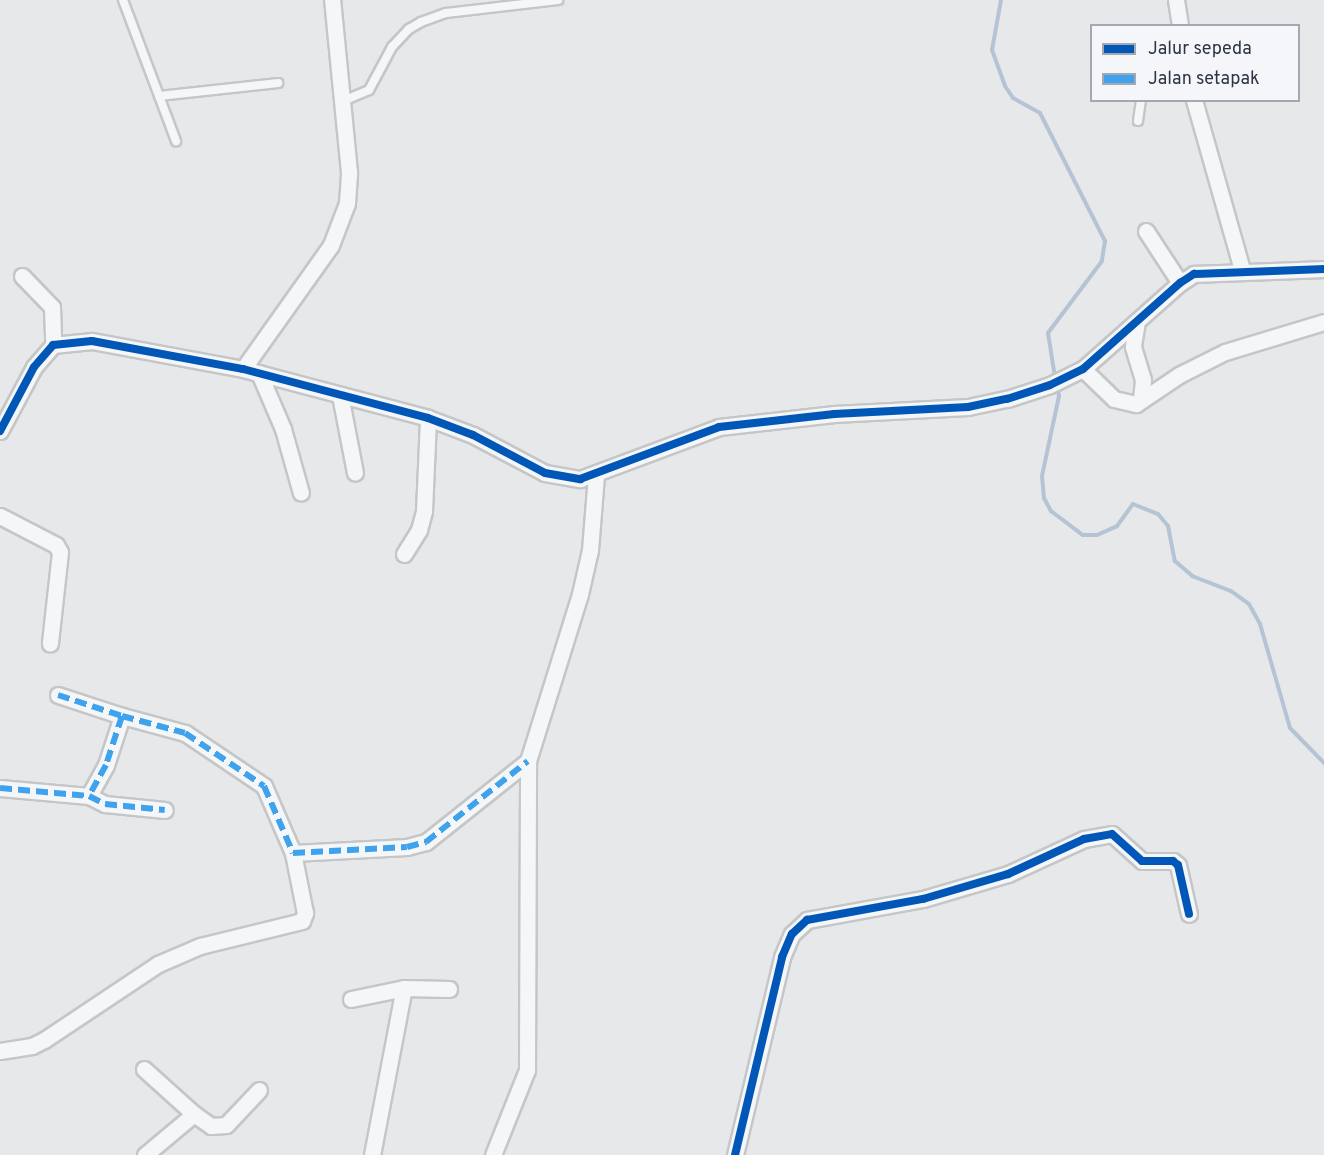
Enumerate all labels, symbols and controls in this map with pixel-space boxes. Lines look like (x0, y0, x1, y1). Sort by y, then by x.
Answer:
legend (1090, 24, 1300, 102)
text: Jalur sepeda (1148, 38, 1252, 61)
text: Jalan setapak (1148, 68, 1260, 91)

